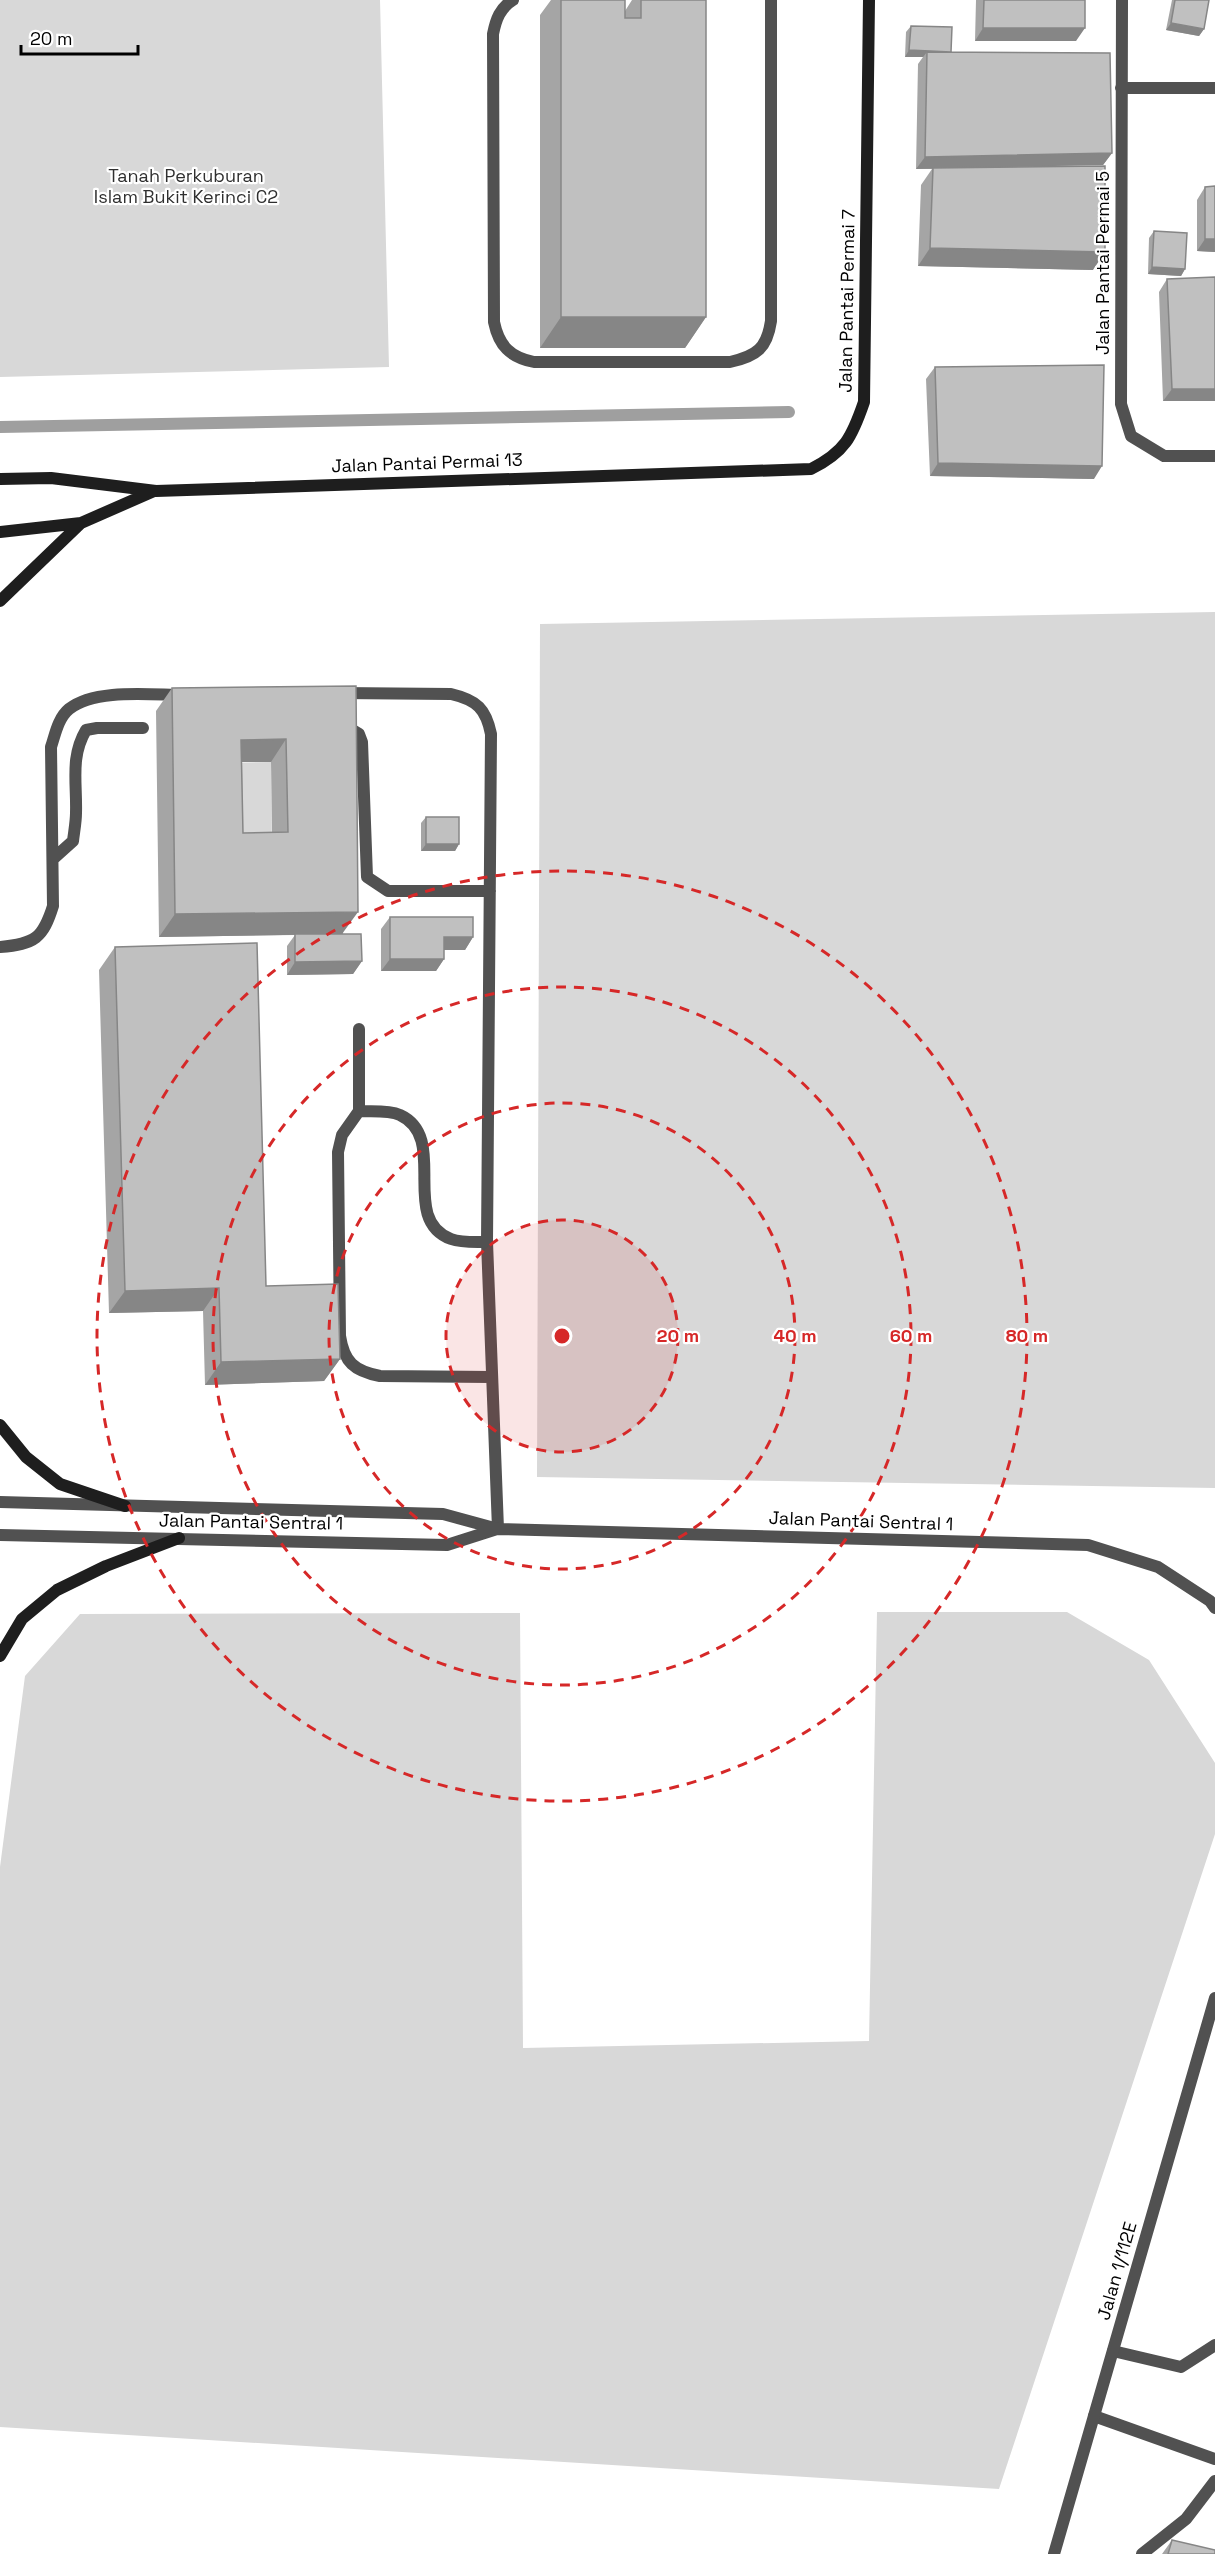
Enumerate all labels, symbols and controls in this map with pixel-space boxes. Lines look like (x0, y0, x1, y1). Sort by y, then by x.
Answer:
scale bar (21, 18, 138, 56)
text: 20 m (30, 27, 73, 50)
park label: Tanah Perkuburan Islam Bukit Kerinci C2 (94, 164, 278, 208)
street label: Jalan Pantai Permai 5 (1091, 171, 1114, 355)
street label: Jalan Pantai Permai 7 (833, 209, 860, 393)
street label: Jalan Pantai Permai 13 (331, 448, 523, 477)
text: 20 m (657, 1324, 699, 1347)
text: 40 m (773, 1324, 817, 1347)
text: 60 m (890, 1324, 932, 1347)
text: 80 m (1006, 1324, 1048, 1347)
centre of rings (552, 1326, 572, 1346)
street label: Jalan Pantai Sentral 1 (768, 1506, 954, 1535)
street label: Jalan Pantai Sentral 1 (159, 1508, 343, 1535)
street label: Jalan 1/112E (1092, 2219, 1142, 2323)

